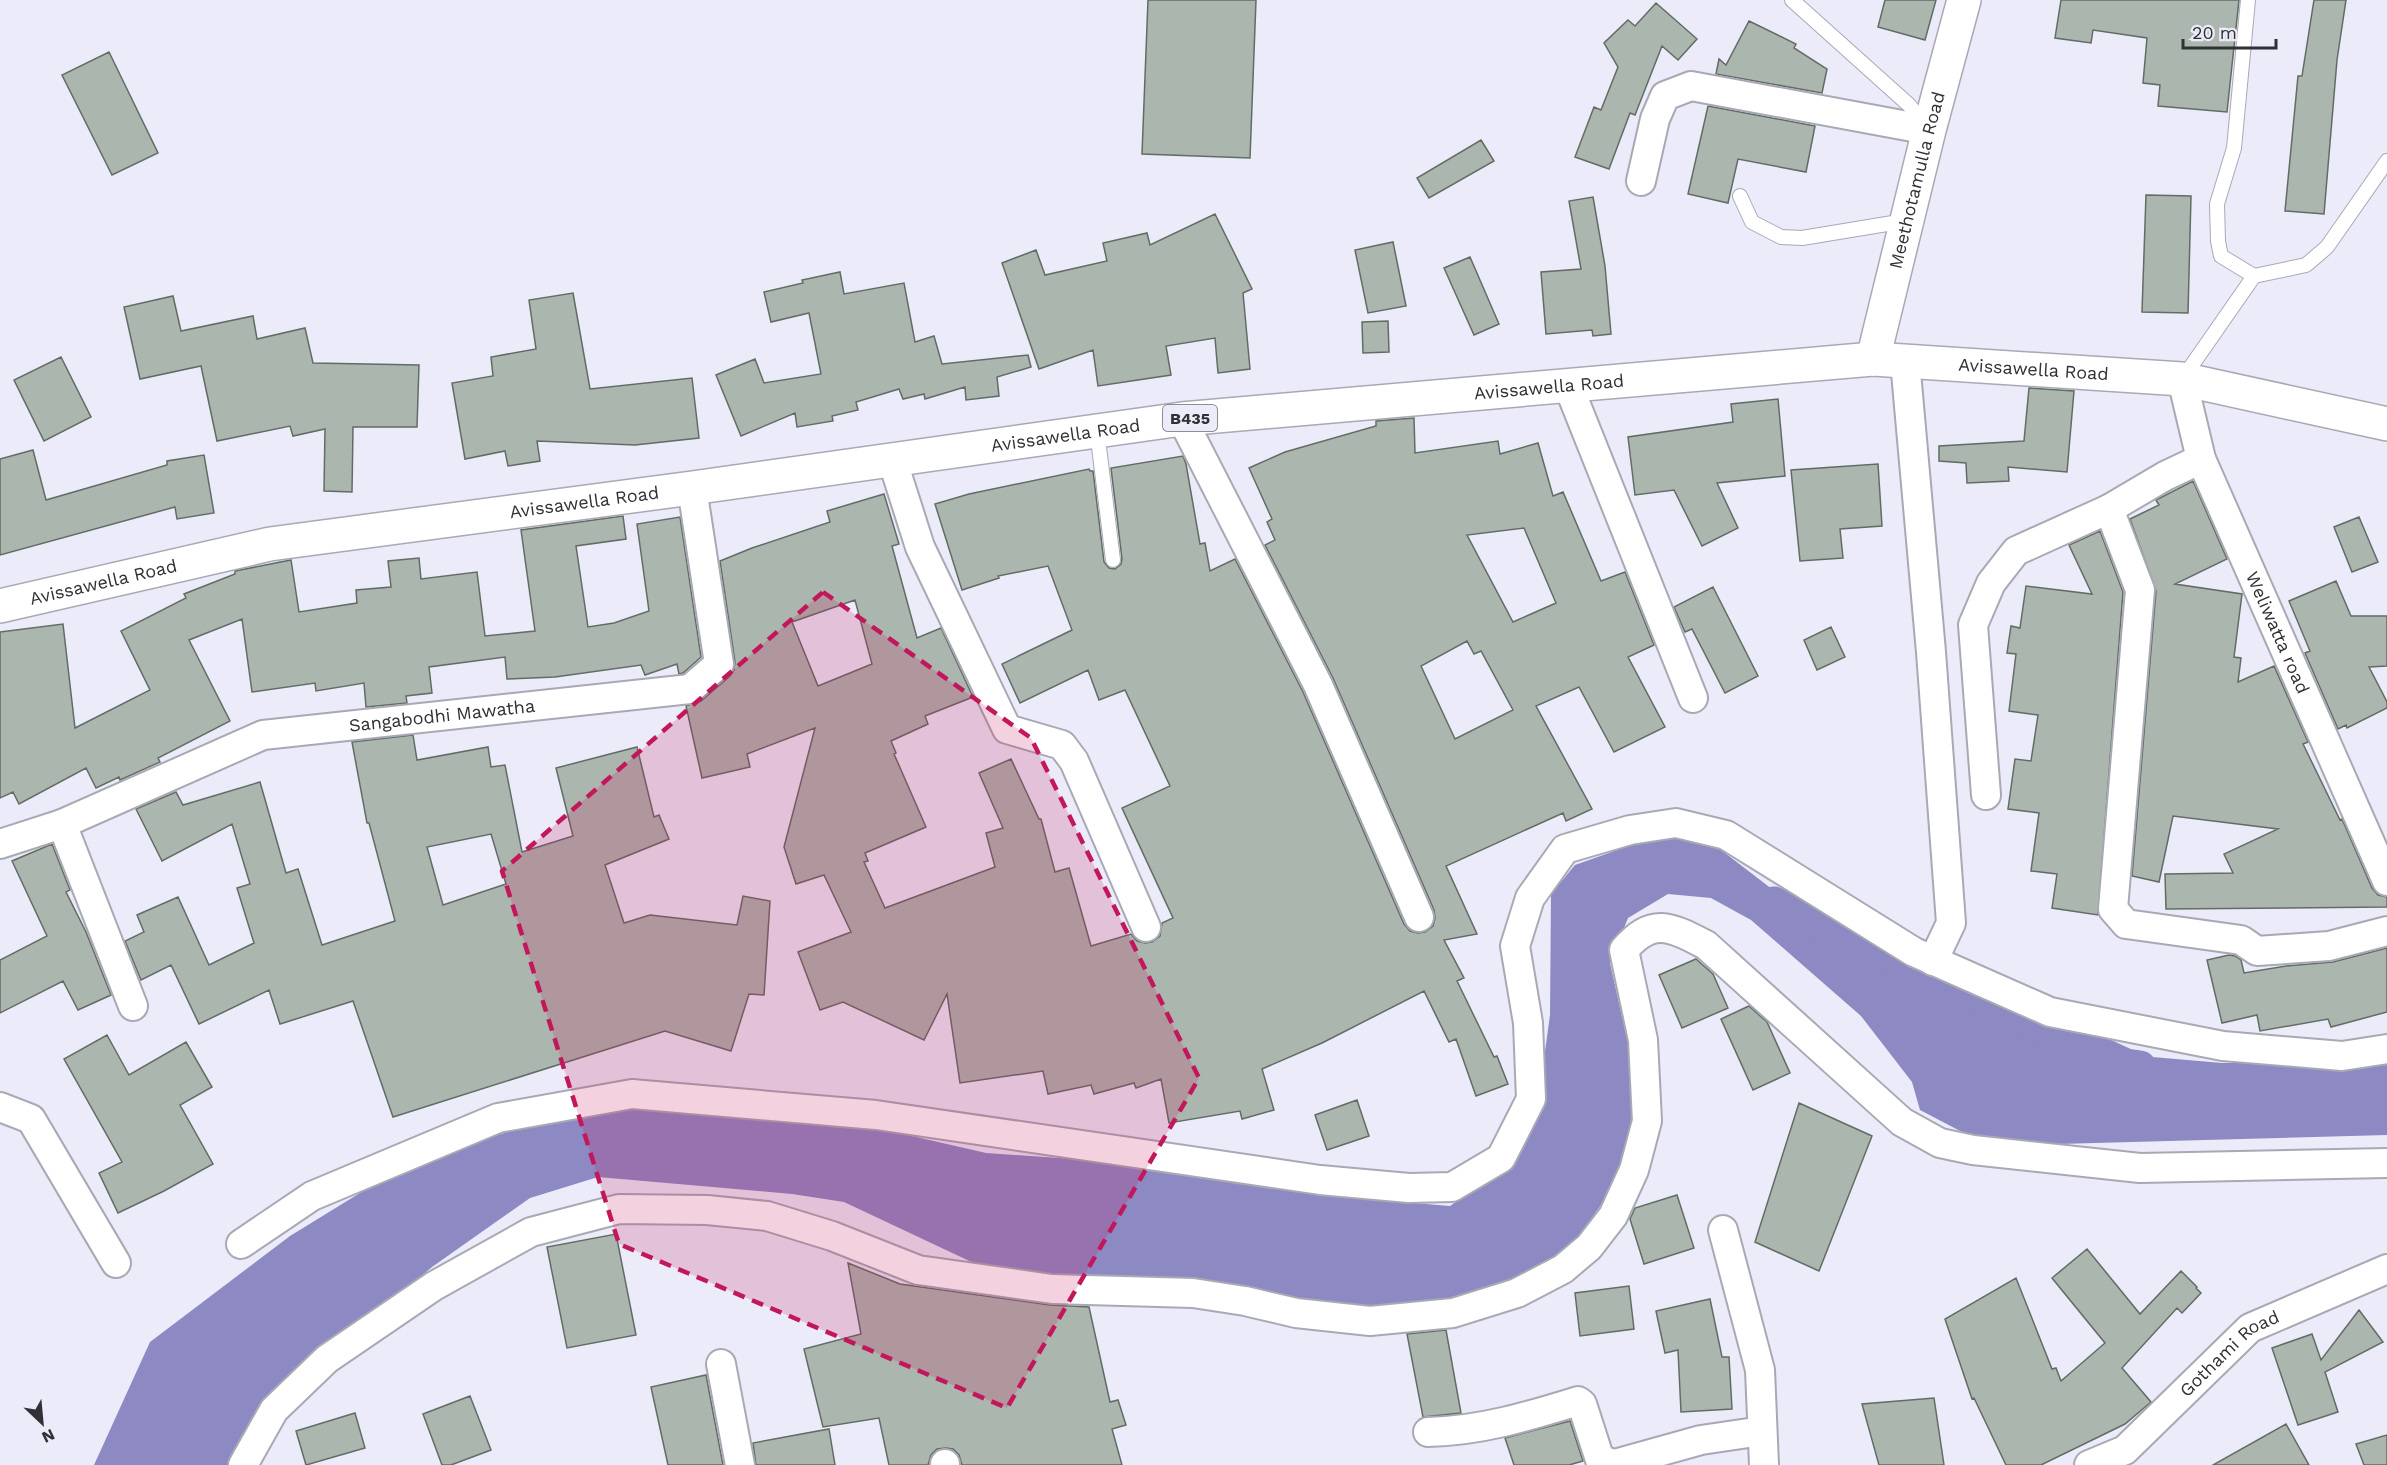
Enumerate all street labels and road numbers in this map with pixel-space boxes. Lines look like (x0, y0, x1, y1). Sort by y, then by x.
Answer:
street label: Meethotamulla Road (1884, 89, 1949, 271)
street label: Avissawella Road (1958, 354, 2109, 384)
street label: Avissawella Road (1473, 370, 1625, 404)
road number: B435 (1163, 405, 1217, 431)
street label: Avissawella Road (990, 414, 1142, 456)
street label: Avissawella Road (508, 481, 660, 522)
street label: Avissawella Road (27, 555, 179, 609)
street label: Weliwatta road (2242, 568, 2314, 697)
street label: Sangabodhi Mawatha (348, 695, 536, 736)
street label: Gothami Road (2175, 1306, 2282, 1401)

